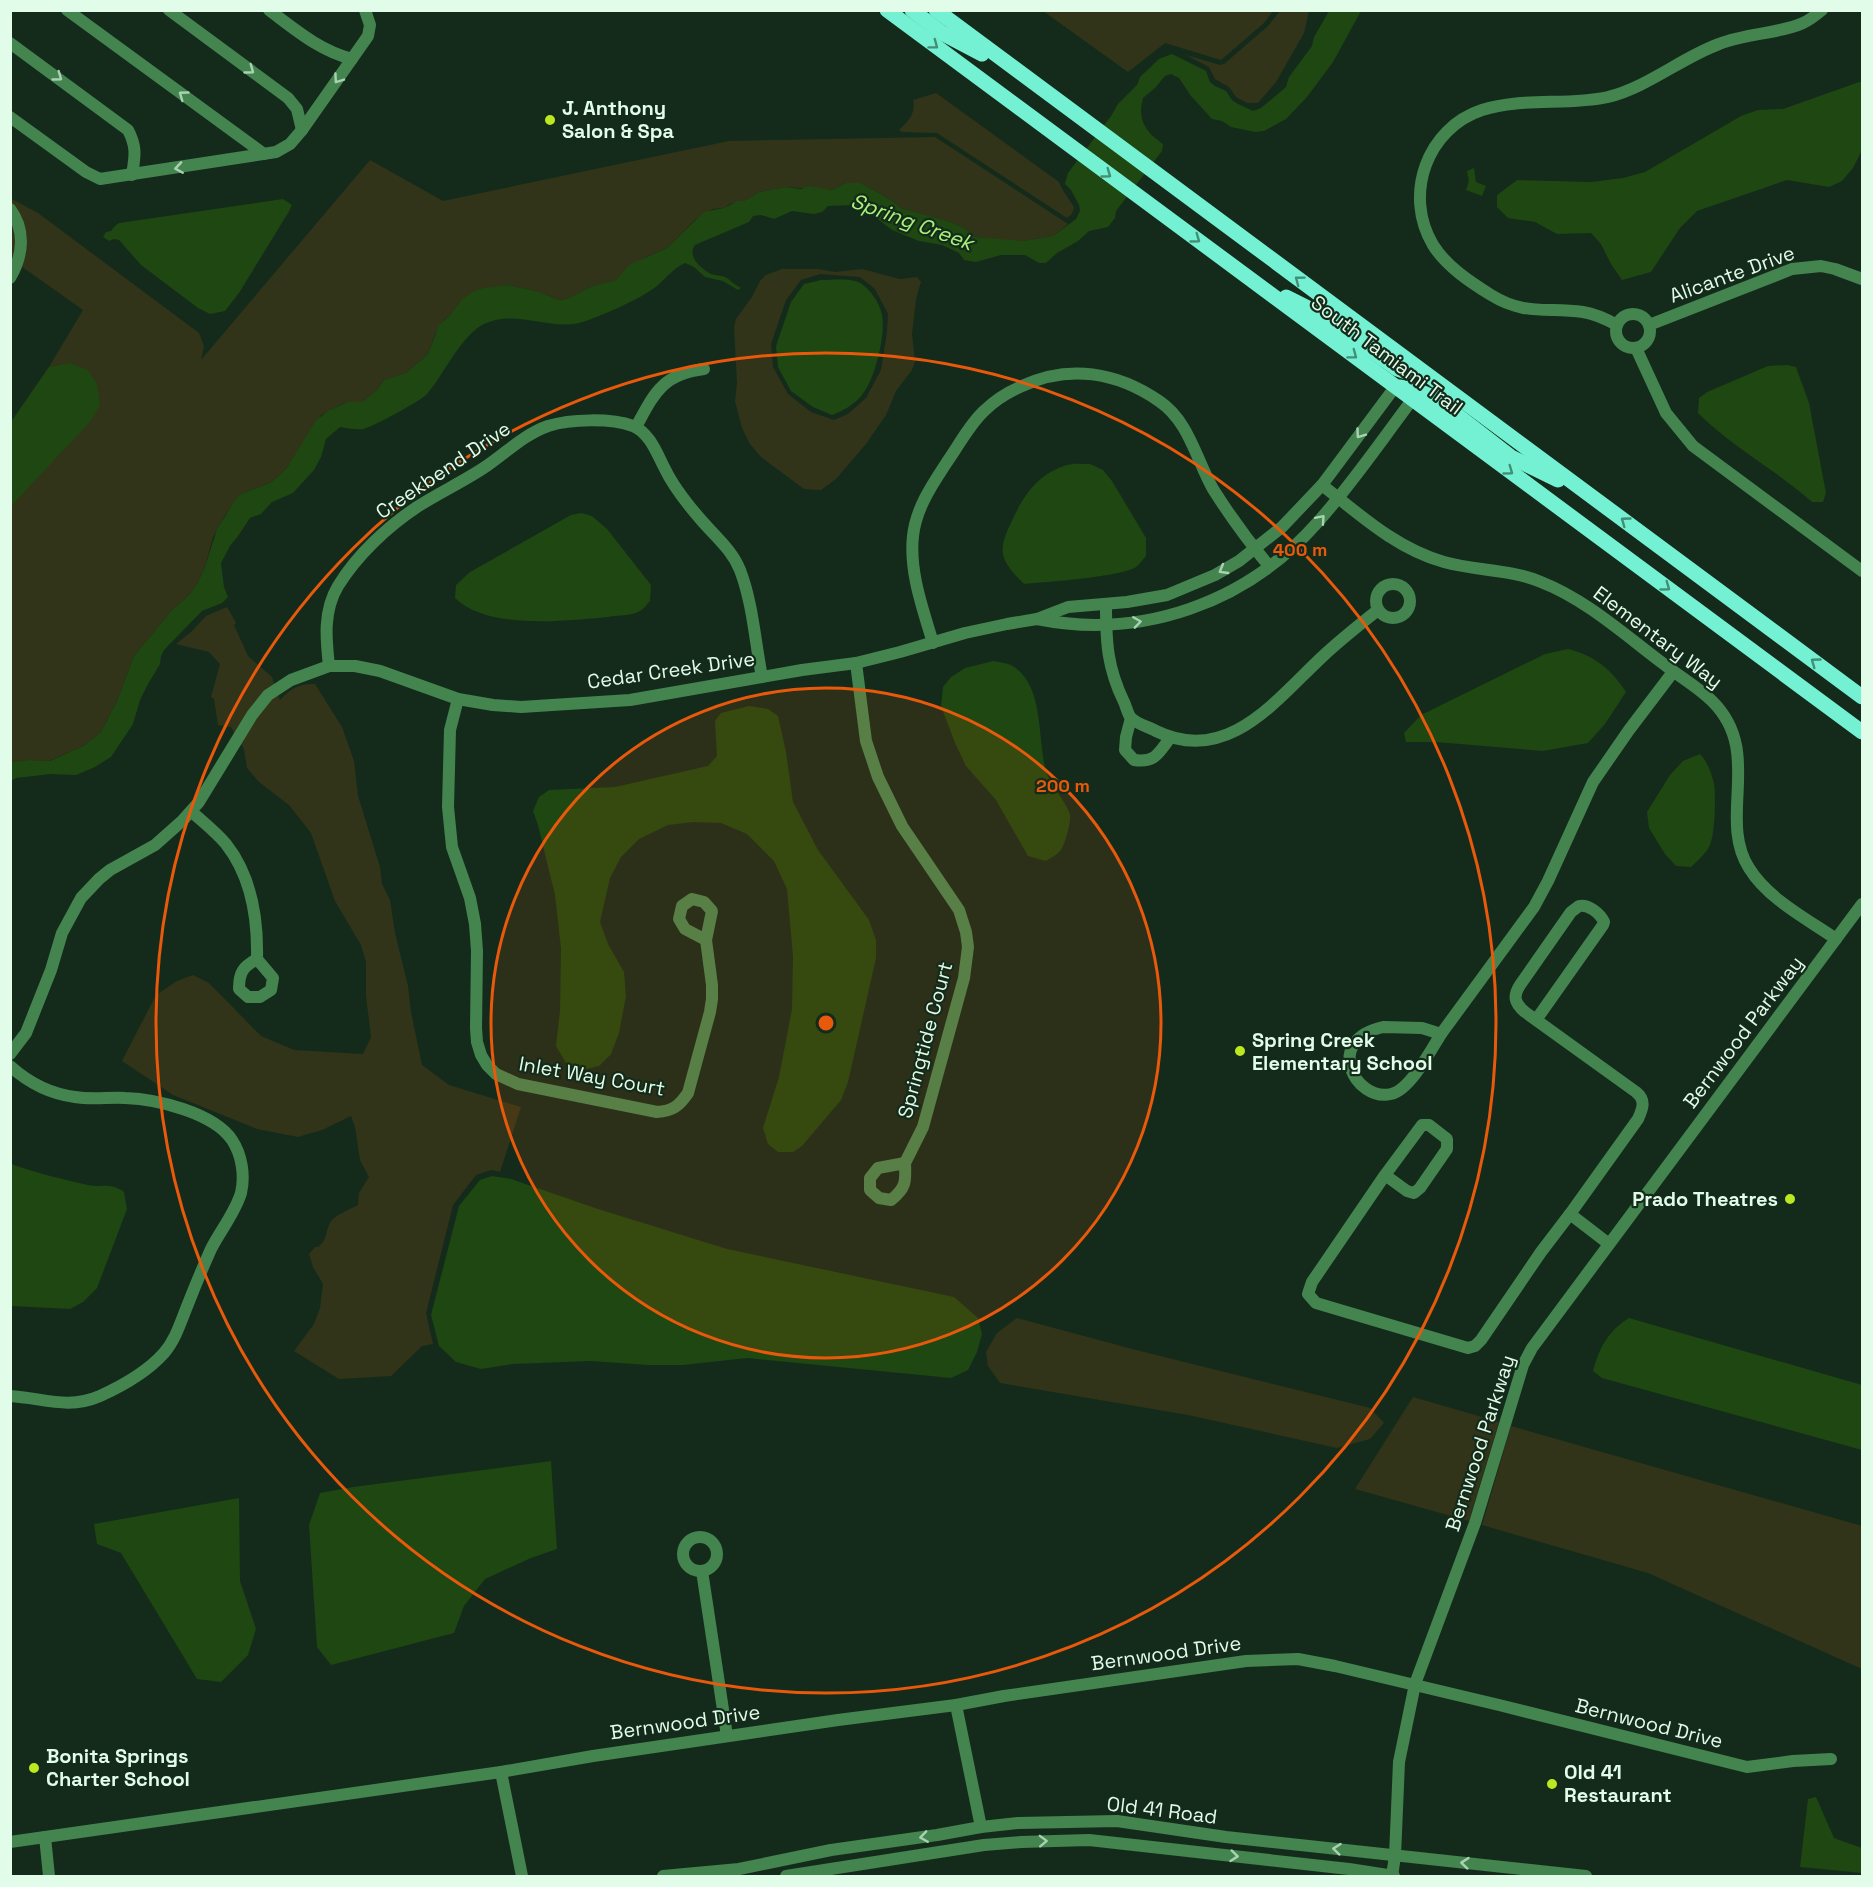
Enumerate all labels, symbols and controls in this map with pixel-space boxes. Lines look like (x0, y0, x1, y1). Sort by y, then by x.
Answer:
one-way arrow (928, 38, 939, 49)
one-way arrow (243, 63, 254, 74)
one-way arrow (51, 70, 62, 81)
one-way arrow (334, 73, 345, 84)
one-way arrow (178, 91, 189, 102)
place label: J. Anthony Salon & Spa (562, 95, 674, 144)
marker: J. Anthony Salon & Spa (543, 113, 557, 127)
one-way arrow (175, 161, 184, 173)
one-way arrow (1100, 166, 1111, 177)
water label: Spring Creek (847, 187, 980, 257)
one-way arrow (1189, 232, 1200, 243)
street label: Alicante Drive (1666, 239, 1798, 309)
one-way arrow (1295, 277, 1306, 288)
street label: South Tamiami Trail (1306, 289, 1468, 421)
one-way arrow (1346, 348, 1357, 359)
street label: Creekbend Drive (370, 415, 516, 525)
one-way arrow (1356, 427, 1367, 438)
one-way arrow (1503, 464, 1514, 475)
one-way arrow (1314, 515, 1325, 526)
one-way arrow (1621, 517, 1632, 528)
text: 400 m (1273, 538, 1327, 561)
one-way arrow (1219, 563, 1229, 574)
street label: Elementary Way (1588, 580, 1728, 694)
one-way arrow (1660, 580, 1671, 591)
one-way arrow (1132, 617, 1141, 629)
street label: Cedar Creek Drive (585, 645, 757, 695)
one-way arrow (1811, 658, 1822, 669)
text: 200 m (1036, 774, 1090, 797)
street label: Bernwood Parkway (1677, 951, 1809, 1113)
street label: Springtide Court (892, 959, 958, 1121)
centre of rings (816, 1013, 836, 1033)
place label: Spring Creek Elementary School (1252, 1027, 1433, 1076)
marker: Spring Creek Elementary School (1233, 1044, 1247, 1058)
street label: Inlet Way Court (517, 1050, 667, 1102)
place label: Prado Theatres (1632, 1186, 1778, 1212)
marker: Prado Theatres (1783, 1192, 1797, 1206)
street label: Bernwood Parkway (1439, 1351, 1521, 1535)
street label: Bernwood Drive (1089, 1630, 1243, 1676)
street label: Bernwood Drive (1572, 1692, 1726, 1754)
street label: Bernwood Drive (608, 1699, 762, 1745)
place label: Bonita Springs Charter School (46, 1743, 190, 1792)
place label: Old 41 Restaurant (1564, 1759, 1672, 1808)
marker: Bonita Springs Charter School (27, 1761, 41, 1775)
marker: Old 41 Restaurant (1545, 1777, 1559, 1791)
street label: Old 41 Road (1105, 1790, 1219, 1830)
one-way arrow (919, 1830, 928, 1842)
one-way arrow (1038, 1834, 1047, 1847)
one-way arrow (1333, 1843, 1342, 1856)
one-way arrow (1229, 1849, 1238, 1862)
one-way arrow (1460, 1857, 1469, 1870)

